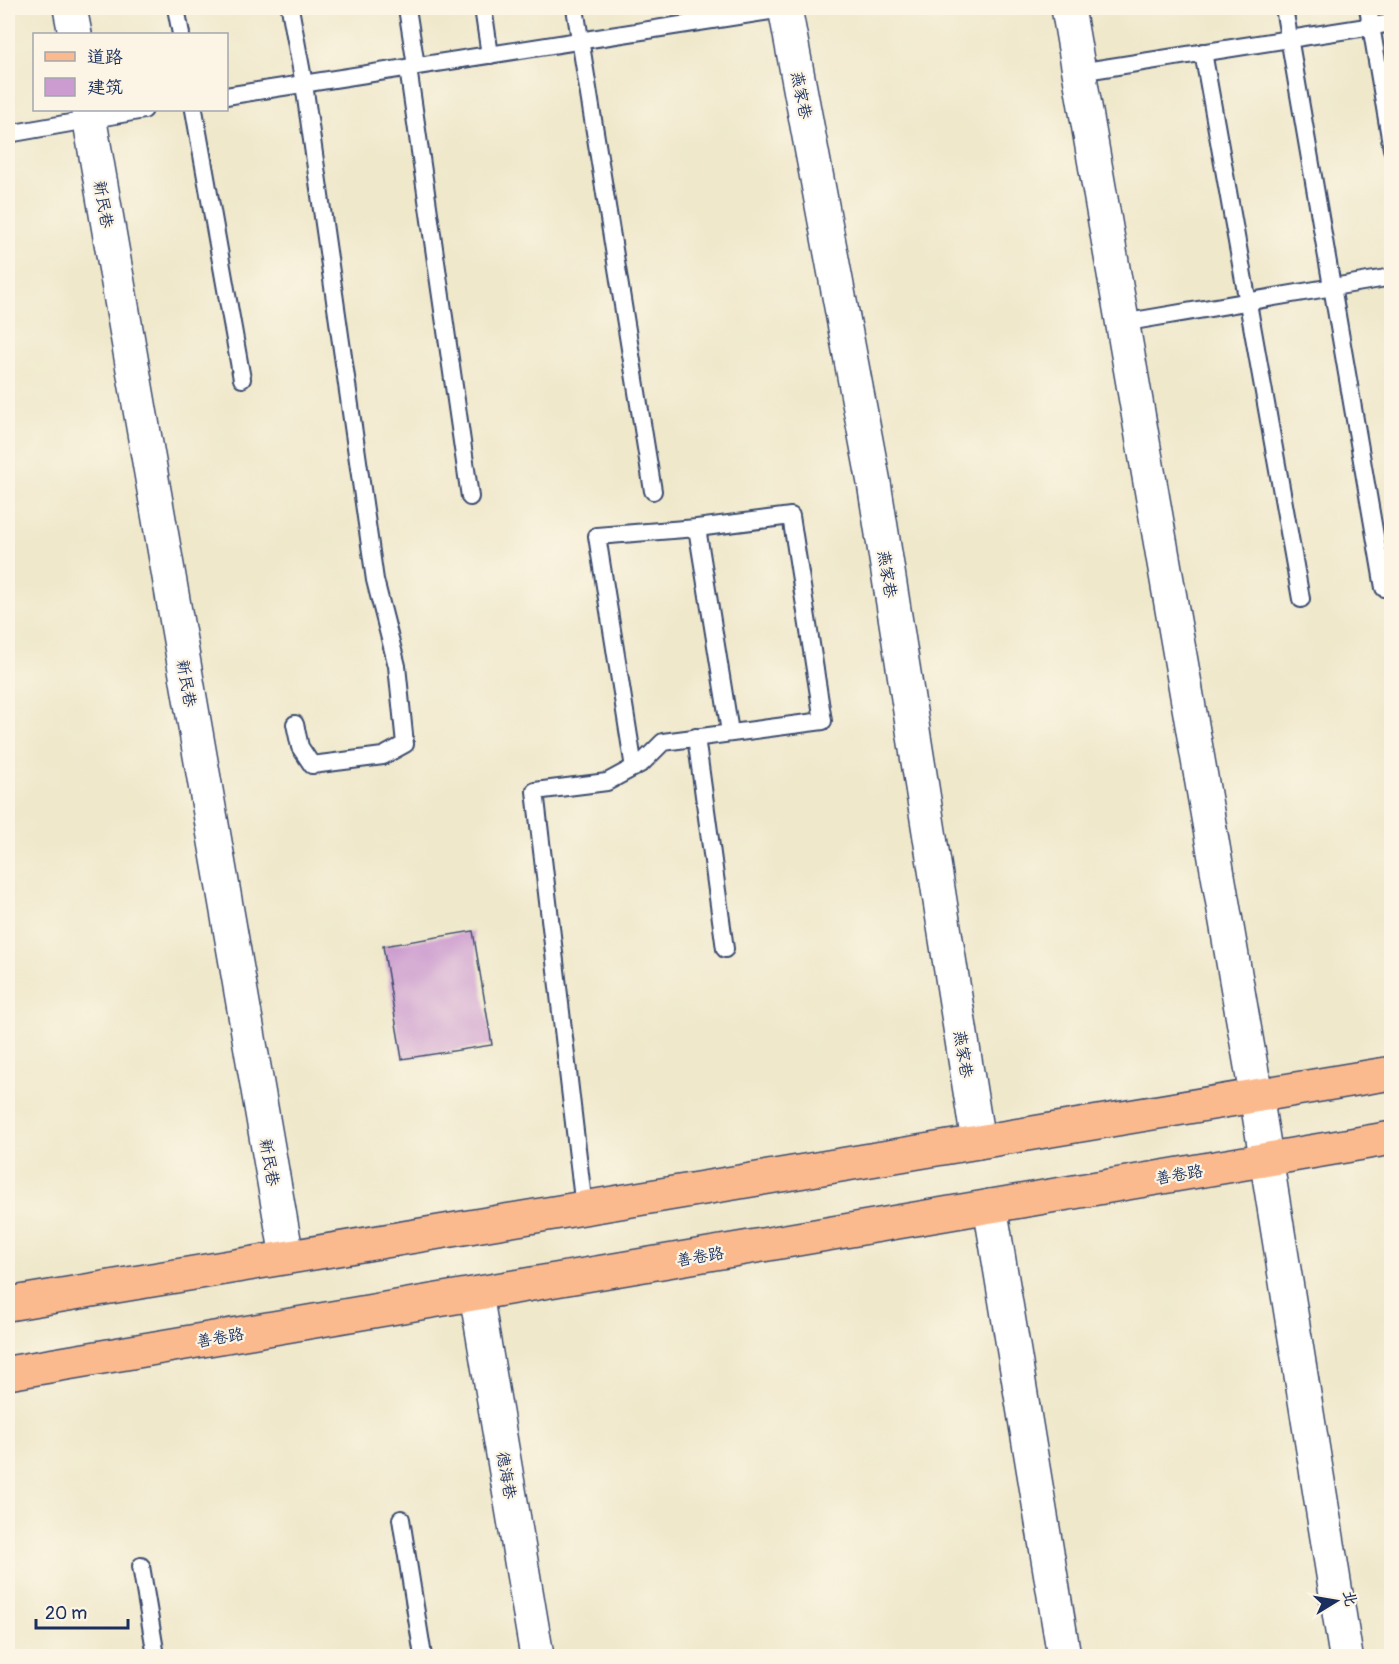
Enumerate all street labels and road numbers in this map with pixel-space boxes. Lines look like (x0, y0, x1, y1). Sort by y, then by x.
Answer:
street label: 燕家巷 (787, 70, 815, 121)
street label: 新民巷 (89, 179, 117, 230)
street label: 燕家巷 (873, 549, 901, 599)
street label: 新民巷 (172, 658, 200, 709)
street label: 燕家巷 (949, 1029, 977, 1079)
street label: 新民巷 (255, 1137, 283, 1188)
street label: 善卷路 (1154, 1161, 1205, 1189)
street label: 善卷路 (675, 1243, 726, 1271)
street label: 善卷路 (195, 1324, 246, 1352)
street label: 德海巷 (492, 1450, 520, 1501)

